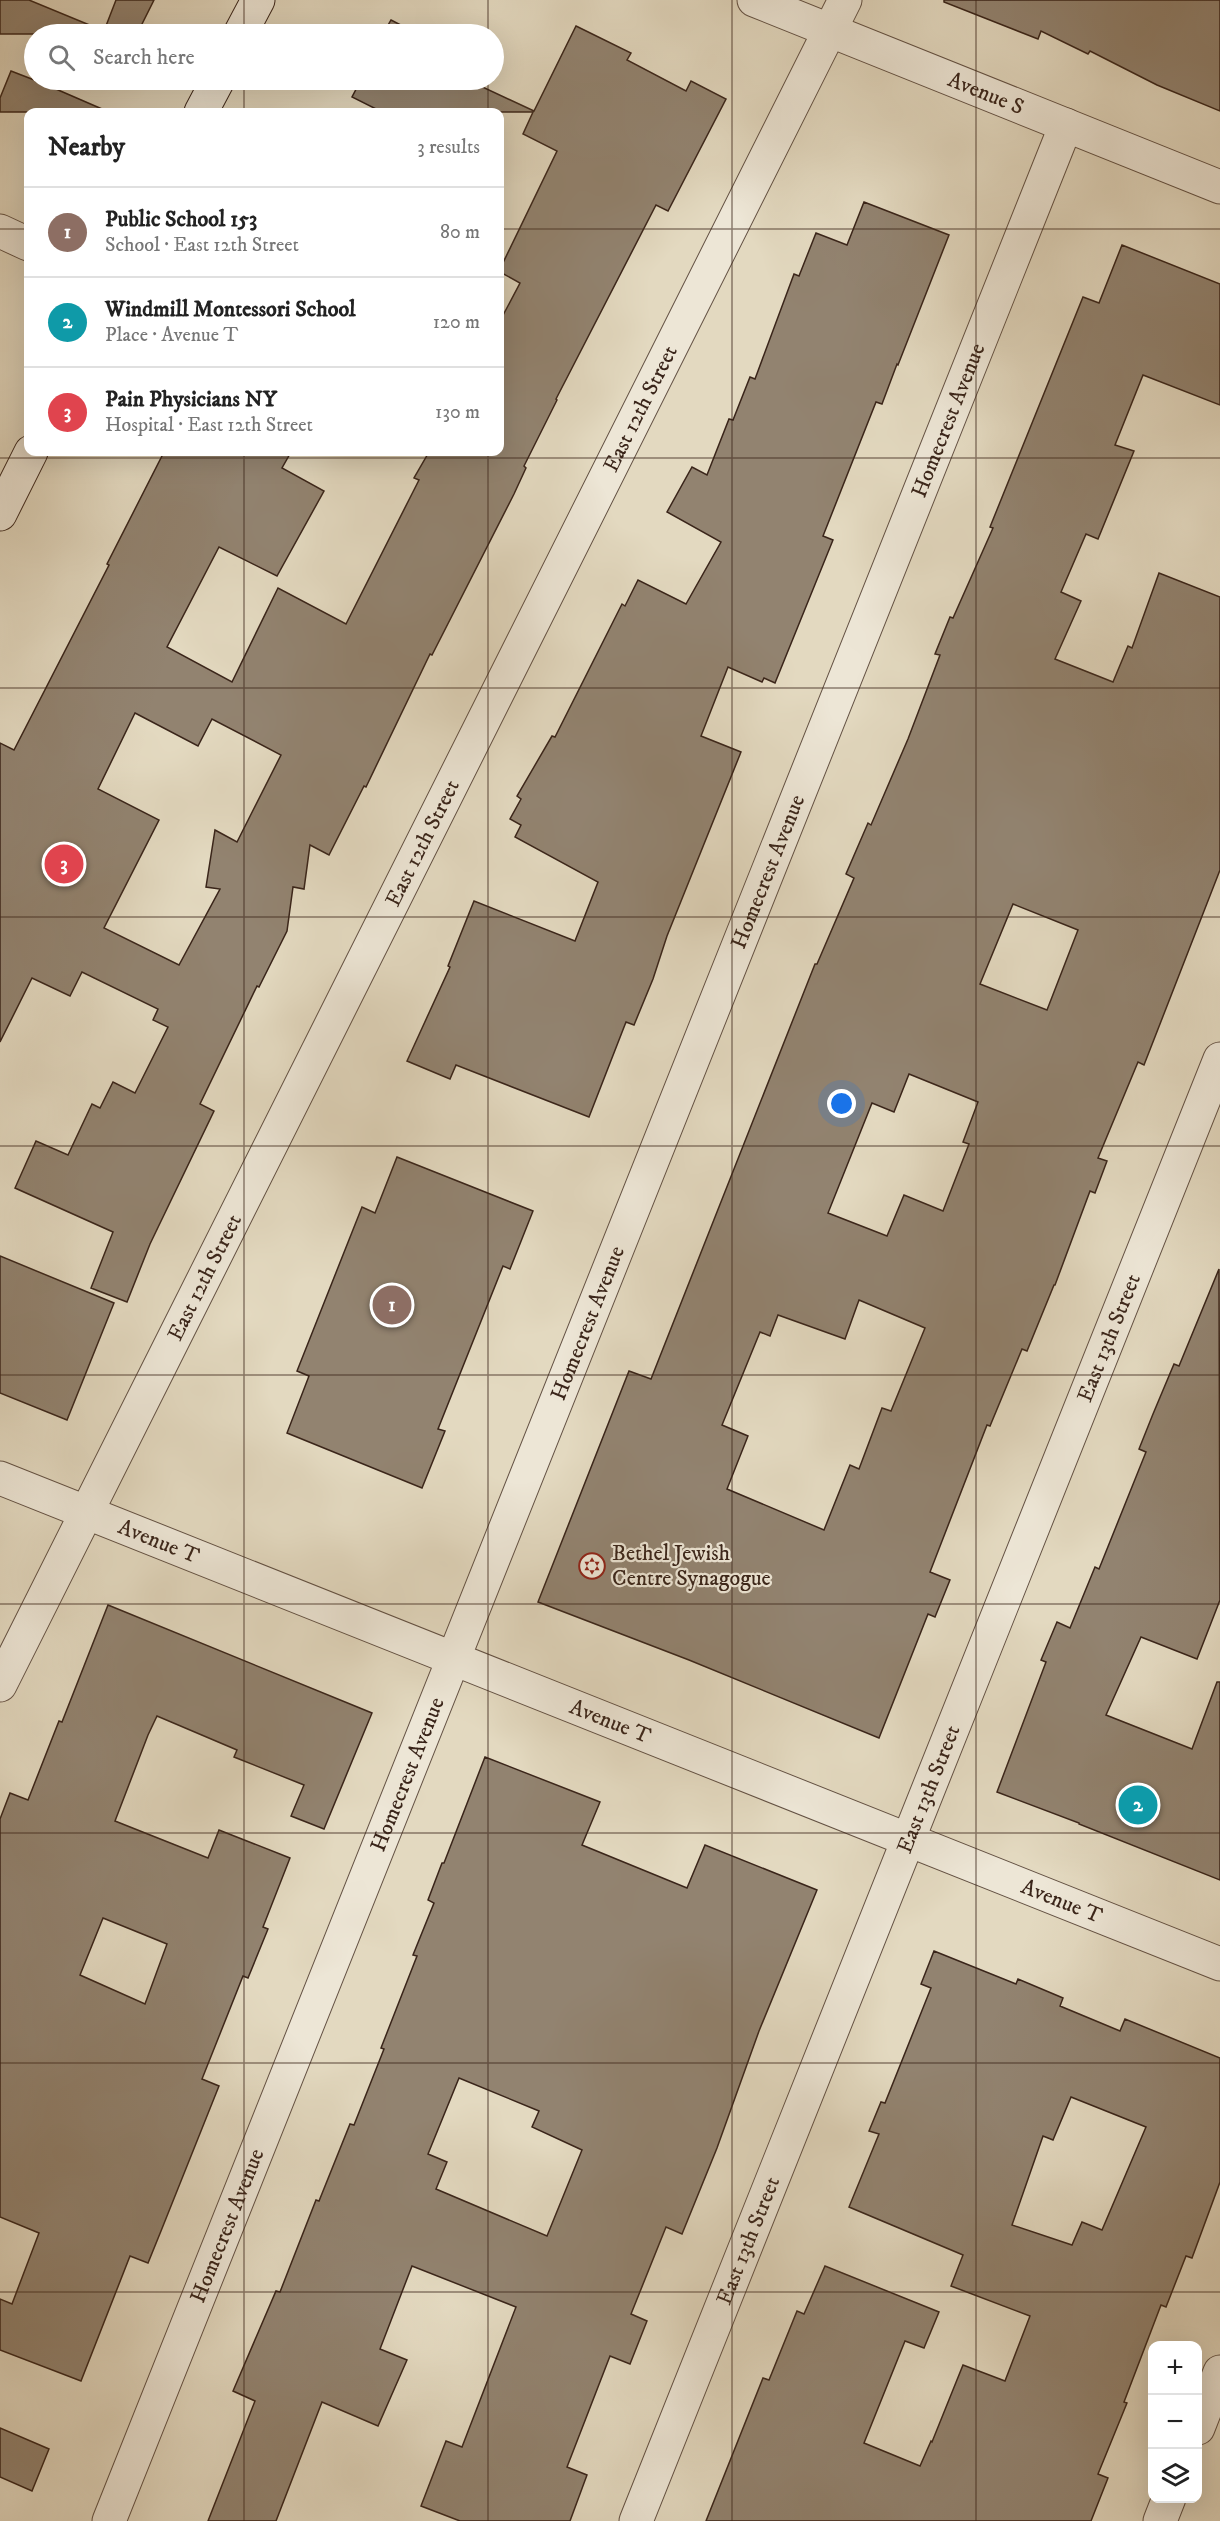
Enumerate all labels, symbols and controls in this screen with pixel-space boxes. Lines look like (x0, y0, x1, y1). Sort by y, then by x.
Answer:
search box (24, 24, 504, 90)
icon: search (45, 41, 78, 74)
text: Search here (93, 44, 195, 71)
street label: Avenue S (944, 66, 1028, 120)
text: Nearby (48, 131, 125, 164)
text: 3 results (417, 135, 480, 160)
text: Public School 153 (105, 206, 257, 233)
text: 1 (64, 220, 71, 245)
text: 80 m (440, 220, 480, 245)
text: School · East 12th Street (105, 233, 299, 258)
text: Windmill Montessori School (105, 296, 356, 323)
text: 2 (63, 310, 72, 335)
text: 120 m (433, 310, 480, 335)
text: Place · Avenue T (105, 323, 238, 348)
street label: Homecrest Avenue (905, 339, 991, 501)
street label: East 12th Street (597, 341, 683, 476)
text: Pain Physicians NY (105, 386, 277, 413)
text: 3 (64, 400, 71, 425)
text: 130 m (435, 400, 480, 425)
text: Hospital · East 12th Street (105, 413, 313, 438)
street label: East 12th Street (379, 775, 465, 911)
street label: Homecrest Avenue (725, 791, 811, 953)
pin: 3 (44, 842, 84, 886)
your location (827, 1089, 856, 1118)
street label: East 12th Street (161, 1210, 247, 1345)
street label: Homecrest Avenue (545, 1242, 630, 1404)
street label: East 13th Street (1071, 1270, 1146, 1406)
pin: 1 (372, 1282, 412, 1328)
street label: Avenue T (114, 1513, 204, 1570)
place label: Bethel Jewish Centre Synagogue (612, 1540, 771, 1592)
synagogue icon: Bethel Jewish Centre Synagogue (577, 1551, 607, 1581)
street label: Homecrest Avenue (364, 1693, 450, 1855)
street label: Avenue T (566, 1693, 655, 1750)
street label: East 13th Street (891, 1721, 966, 1857)
pin: 2 (1118, 1782, 1158, 1828)
street label: Avenue T (1017, 1873, 1107, 1929)
street label: Homecrest Avenue (184, 2145, 270, 2307)
street label: East 13th Street (710, 2173, 786, 2309)
map controls (1148, 2341, 1202, 2503)
button: + (1148, 2341, 1202, 2395)
button: − (1148, 2395, 1202, 2449)
button: layers (1148, 2449, 1202, 2503)

